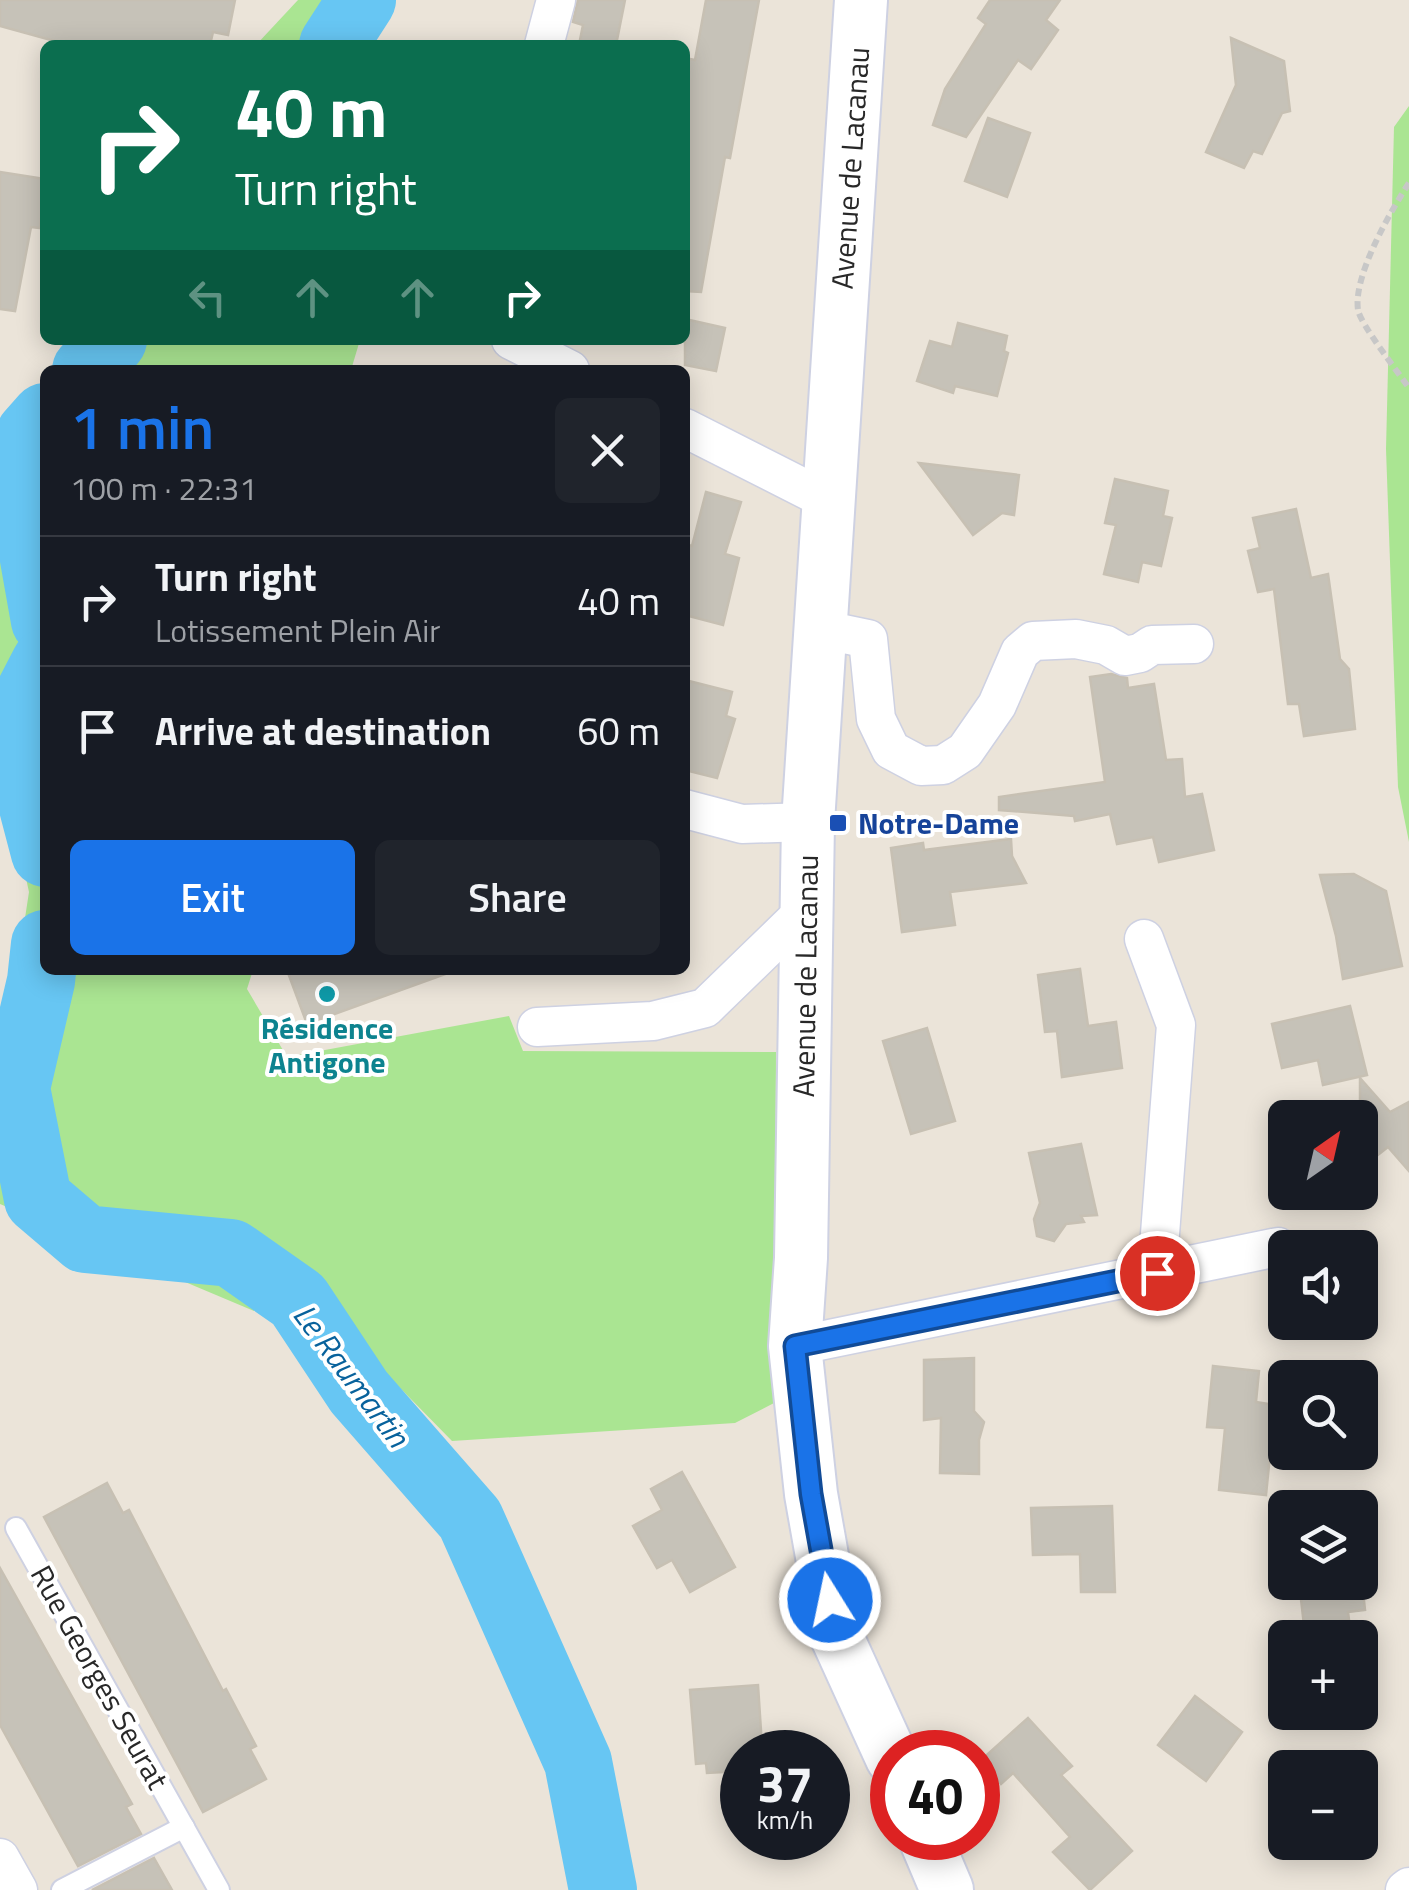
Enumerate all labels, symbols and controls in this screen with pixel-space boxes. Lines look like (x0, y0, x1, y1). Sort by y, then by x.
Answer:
street label: Avenue de Lacanau (819, 45, 881, 291)
text: 40 m (235, 58, 388, 164)
icon: right (70, 80, 200, 210)
text: Turn right (235, 154, 417, 222)
icon: left (180, 270, 235, 325)
icon: ahead (285, 270, 340, 325)
icon: ahead (390, 270, 445, 325)
icon: right (495, 270, 550, 325)
text: 1 min (70, 381, 214, 472)
button: close (555, 398, 660, 503)
text: 100 m · 22:31 (70, 464, 257, 512)
text: Turn right (155, 548, 317, 606)
text: 40 m (577, 572, 660, 630)
icon: right (70, 574, 125, 629)
text: Lotissement Plein Air (155, 606, 440, 654)
text: Arrive at destination (155, 702, 491, 760)
text: 60 m (577, 702, 660, 760)
icon: arrive (70, 704, 125, 759)
place label: Notre-Dame (858, 800, 1019, 846)
marker: Notre-Dame (827, 812, 849, 834)
button: Exit (70, 840, 355, 955)
button: Share (375, 840, 660, 955)
street label: Avenue de Lacanau (780, 854, 830, 1098)
marker: Résidence Antigone (316, 983, 338, 1005)
place label: Résidence Antigone (261, 1005, 393, 1085)
north arrow (1268, 1100, 1378, 1210)
map controls (1268, 1100, 1378, 1860)
button: sound (1268, 1230, 1378, 1340)
pin (1115, 1231, 1200, 1316)
icon: arrive (1130, 1246, 1185, 1301)
water label: Le Raumartin (282, 1293, 423, 1458)
button: search (1268, 1360, 1378, 1470)
button: layers (1268, 1490, 1378, 1600)
position arrow (778, 1548, 882, 1652)
street label: Rue Georges Seurat (19, 1556, 181, 1798)
button: + (1268, 1620, 1378, 1730)
speed limit sign: 40 (870, 1730, 1000, 1860)
text: 37 (757, 1745, 813, 1821)
button: − (1268, 1750, 1378, 1860)
text: km/h (757, 1801, 813, 1839)

